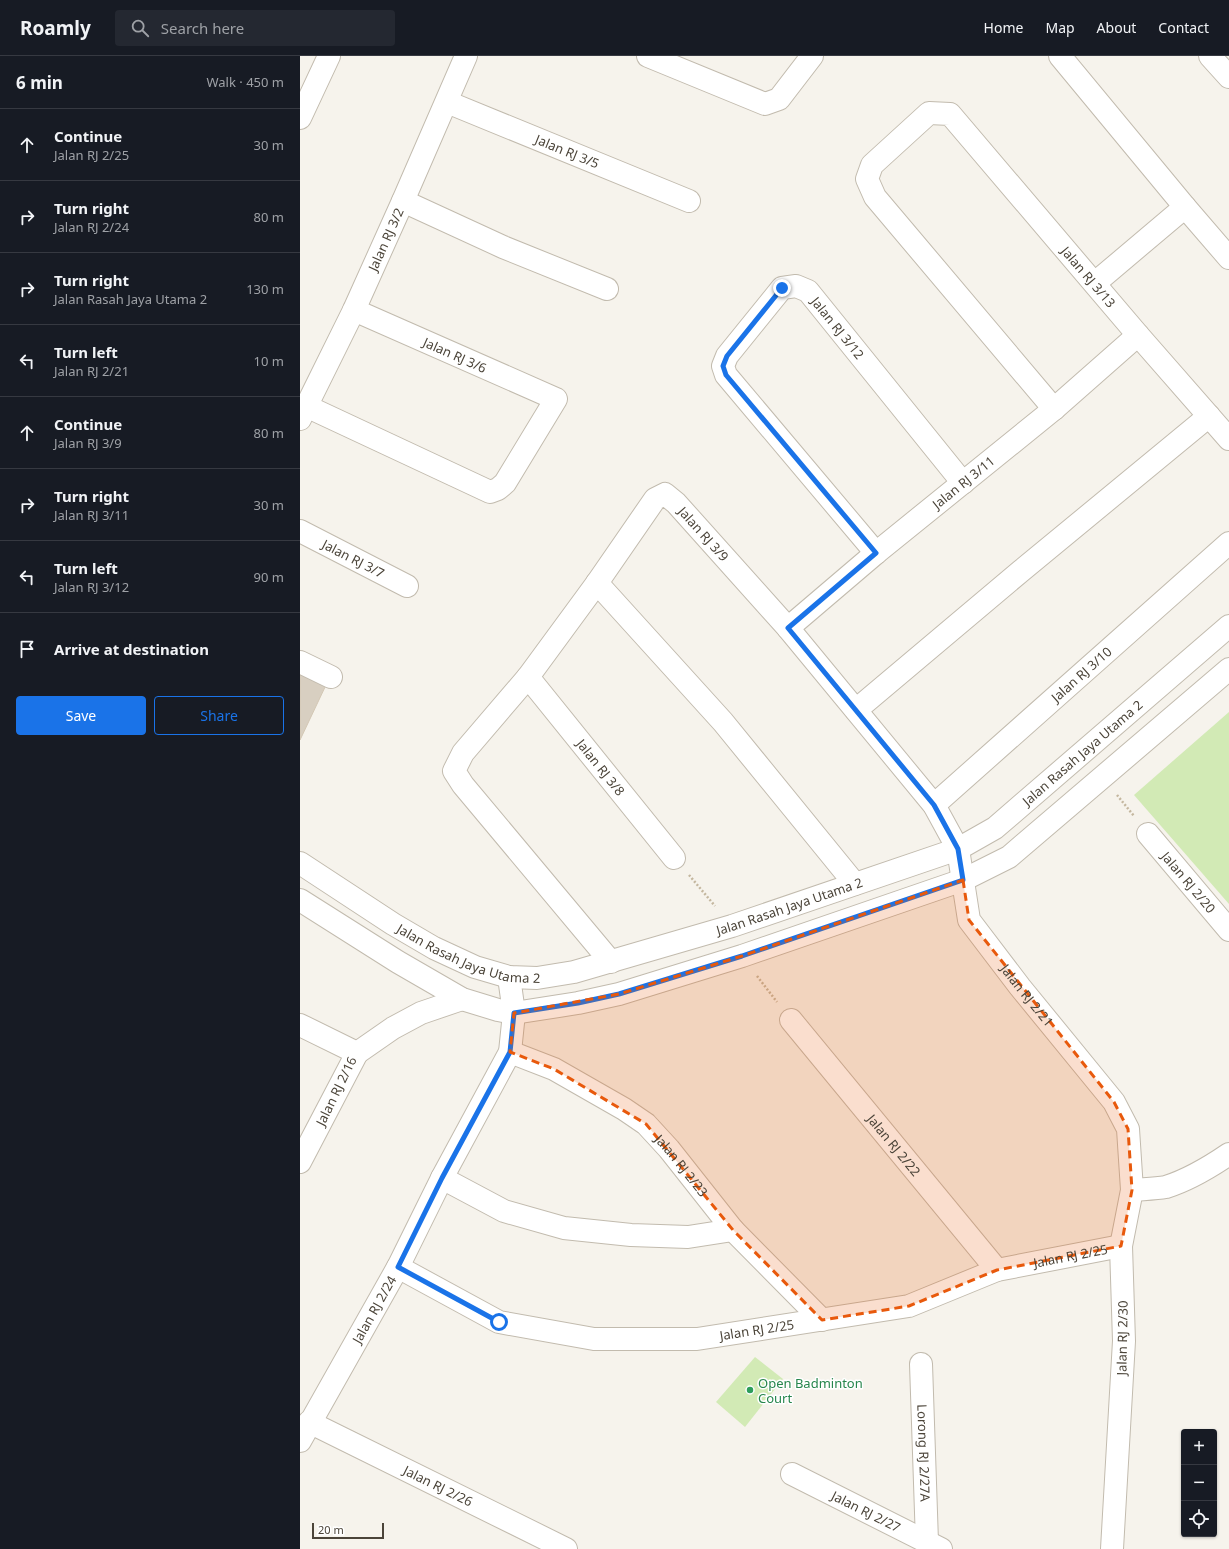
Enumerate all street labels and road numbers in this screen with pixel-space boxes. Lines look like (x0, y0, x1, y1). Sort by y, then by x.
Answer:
street label: Jalan RJ 3/5 (531, 129, 602, 172)
street label: Jalan RJ 3/2 (363, 205, 408, 276)
street label: Jalan RJ 3/13 (1056, 241, 1120, 311)
street label: Jalan RJ 3/12 (806, 291, 868, 363)
street label: Jalan RJ 3/6 (419, 332, 490, 377)
street label: Jalan RJ 3/11 (927, 452, 998, 514)
street label: Jalan RJ 3/9 (673, 501, 733, 565)
street label: Jalan RJ 3/7 (317, 534, 388, 582)
street label: Jalan RJ 3/10 (1046, 642, 1115, 707)
street label: Jalan Rasah Jaya Utama 2 (1017, 696, 1146, 811)
street label: Jalan RJ 3/8 (571, 734, 629, 799)
street label: Jalan RJ 2/20 (1156, 846, 1220, 917)
street label: Jalan Rasah Jaya Utama 2 (712, 873, 865, 940)
street label: Jalan Rasah Jaya Utama 2 (392, 918, 541, 987)
street label: Jalan RJ 2/21 (996, 959, 1058, 1030)
street label: Jalan RJ 2/16 (311, 1053, 361, 1130)
street label: Jalan RJ 2/22 (862, 1109, 925, 1180)
street label: Jalan RJ 2/23 (650, 1129, 712, 1200)
street label: Jalan RJ 2/25 (1030, 1240, 1109, 1272)
street label: Jalan RJ 2/24 (347, 1272, 401, 1348)
street label: Jalan RJ 2/30 (1112, 1300, 1132, 1378)
street label: Jalan RJ 2/25 (716, 1315, 795, 1345)
street label: Lorong RJ 2/27A (913, 1404, 935, 1503)
street label: Jalan RJ 2/26 (399, 1460, 476, 1511)
street label: Jalan RJ 2/27 (827, 1485, 904, 1536)

